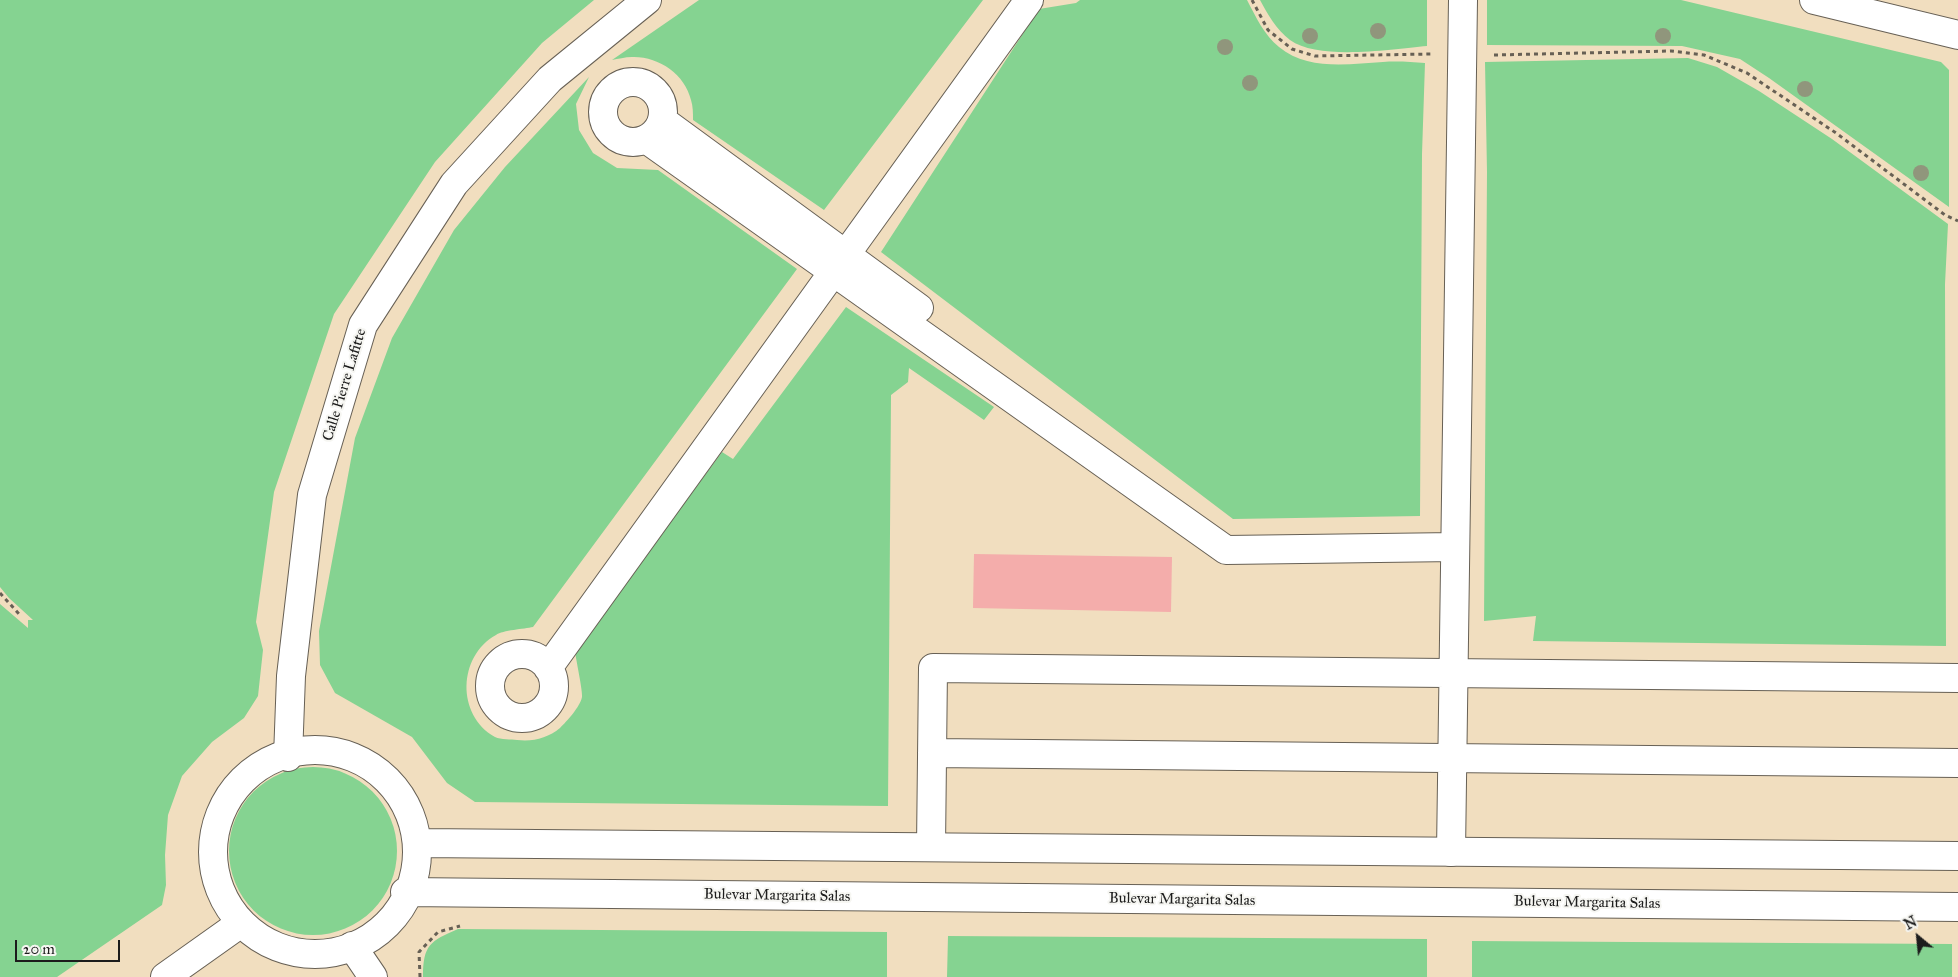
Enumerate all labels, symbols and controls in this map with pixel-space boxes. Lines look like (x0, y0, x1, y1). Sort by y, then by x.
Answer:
street label: Calle Pierre Lafitte (319, 327, 371, 443)
street label: Bulevar Margarita Salas (704, 886, 850, 906)
street label: Bulevar Margarita Salas (1109, 890, 1255, 910)
street label: Bulevar Margarita Salas (1514, 893, 1660, 913)
north arrow (1893, 912, 1943, 962)
text: N (1901, 913, 1920, 934)
scale bar (18, 930, 122, 962)
text: 20 m (23, 940, 55, 958)

